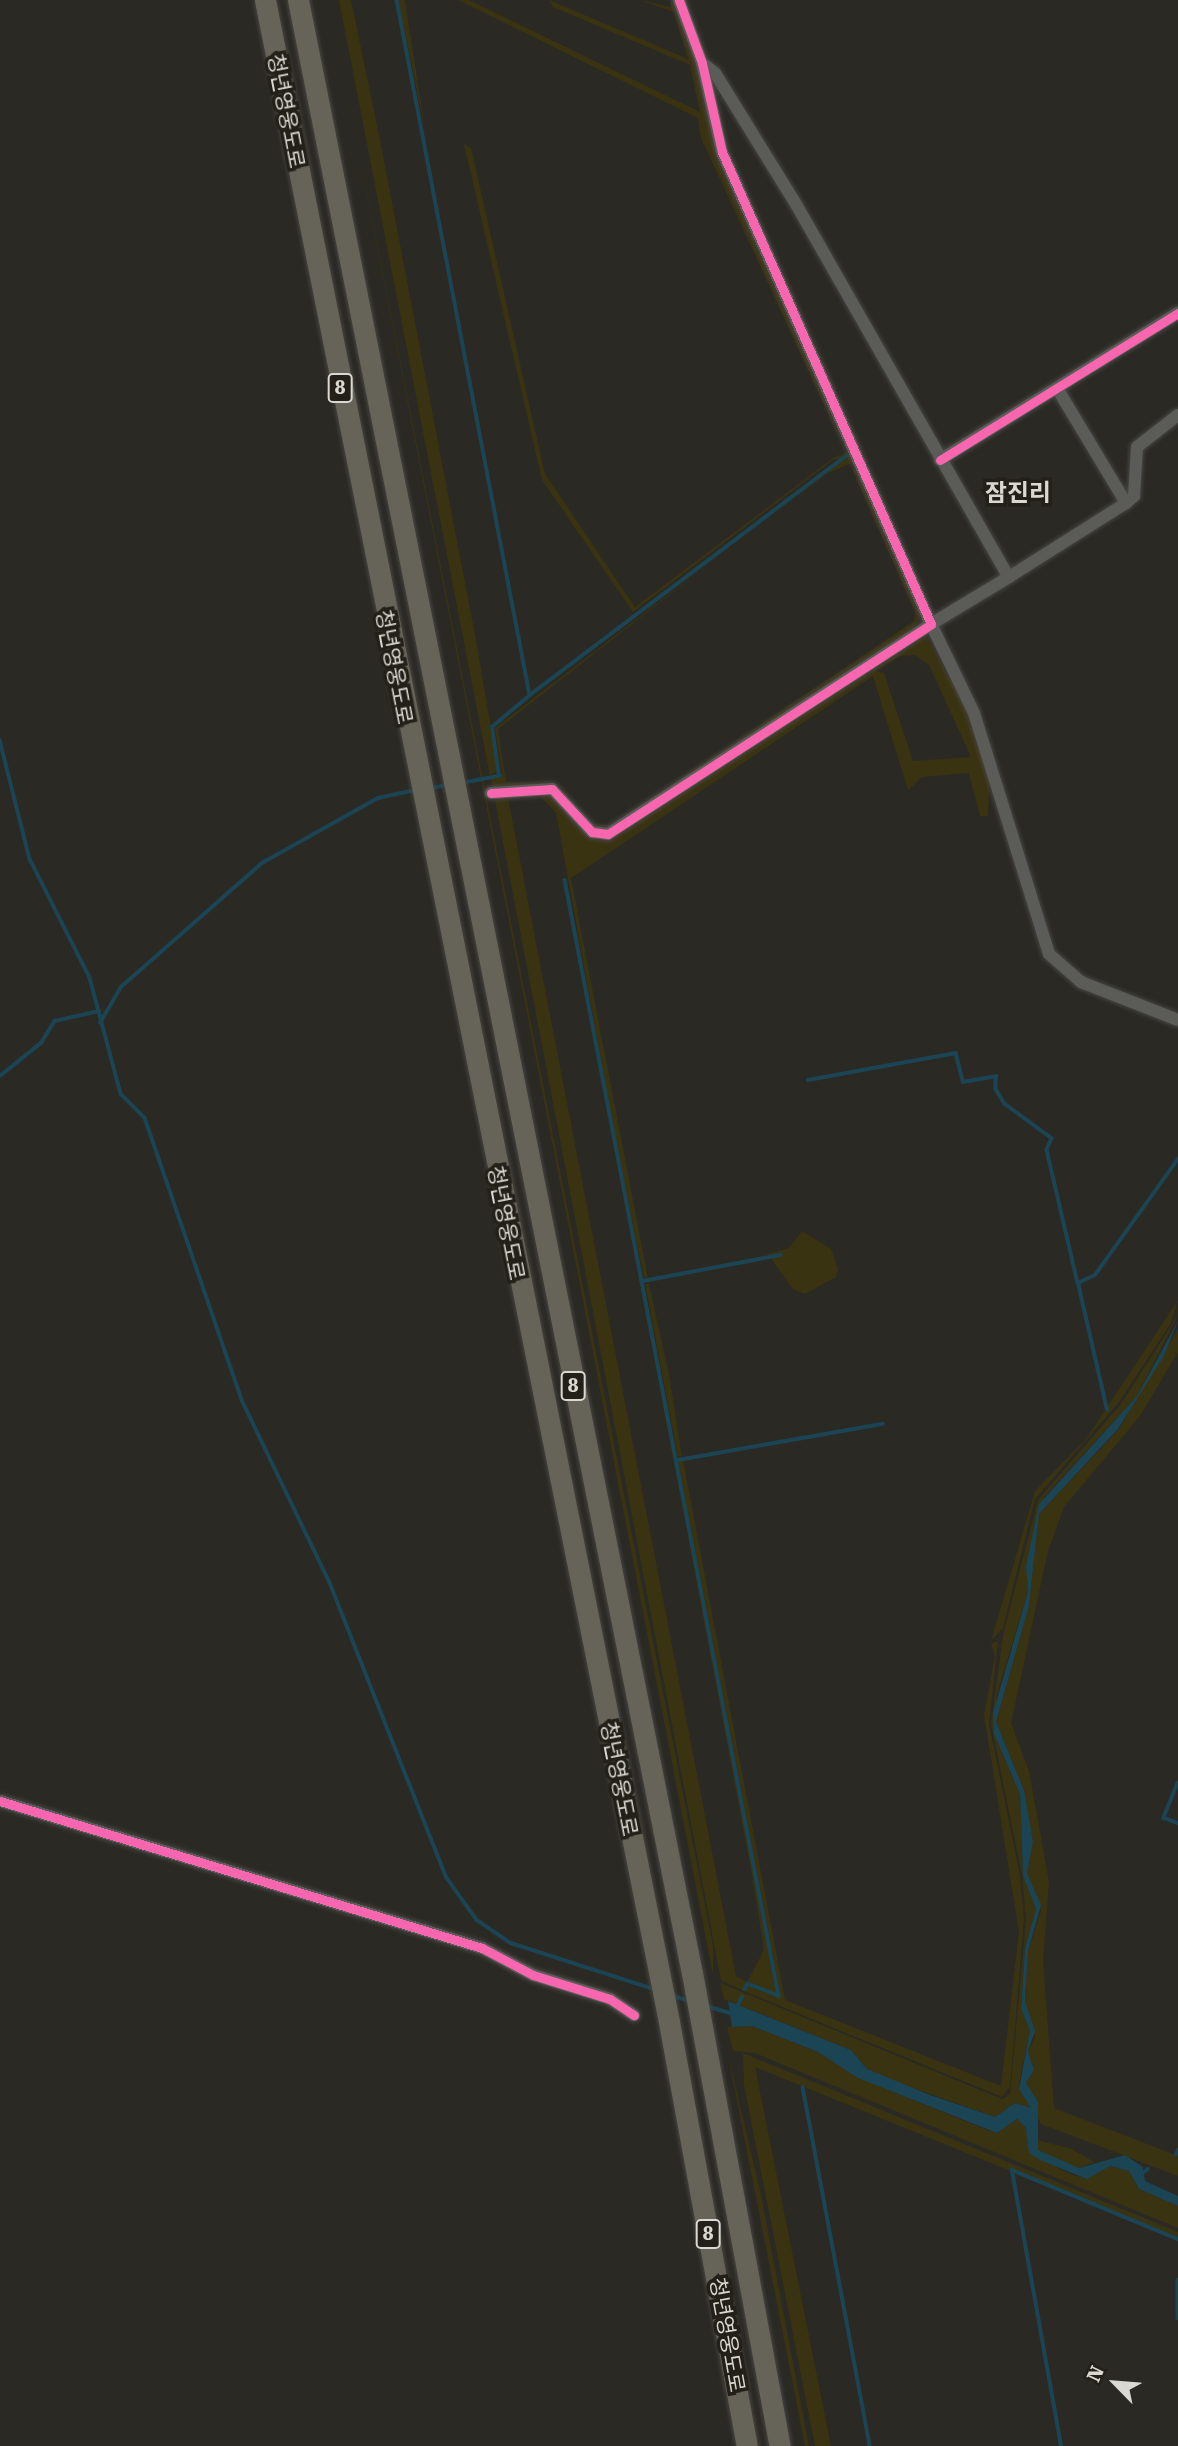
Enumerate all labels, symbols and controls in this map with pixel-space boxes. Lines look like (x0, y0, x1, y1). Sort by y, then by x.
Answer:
street label: 청년영웅도로 (263, 52, 309, 170)
road number: 8 (326, 372, 354, 404)
district label: 잠진리 (985, 480, 1051, 508)
street label: 청년영웅도로 (371, 608, 417, 726)
street label: 청년영웅도로 (483, 1164, 529, 1282)
road number: 8 (559, 1370, 587, 1402)
street label: 청년영웅도로 (596, 1720, 642, 1838)
road number: 8 (694, 2218, 722, 2250)
street label: 청년영웅도로 (705, 2276, 749, 2394)
north arrow (1080, 2348, 1150, 2418)
text: N (1082, 2362, 1109, 2385)

